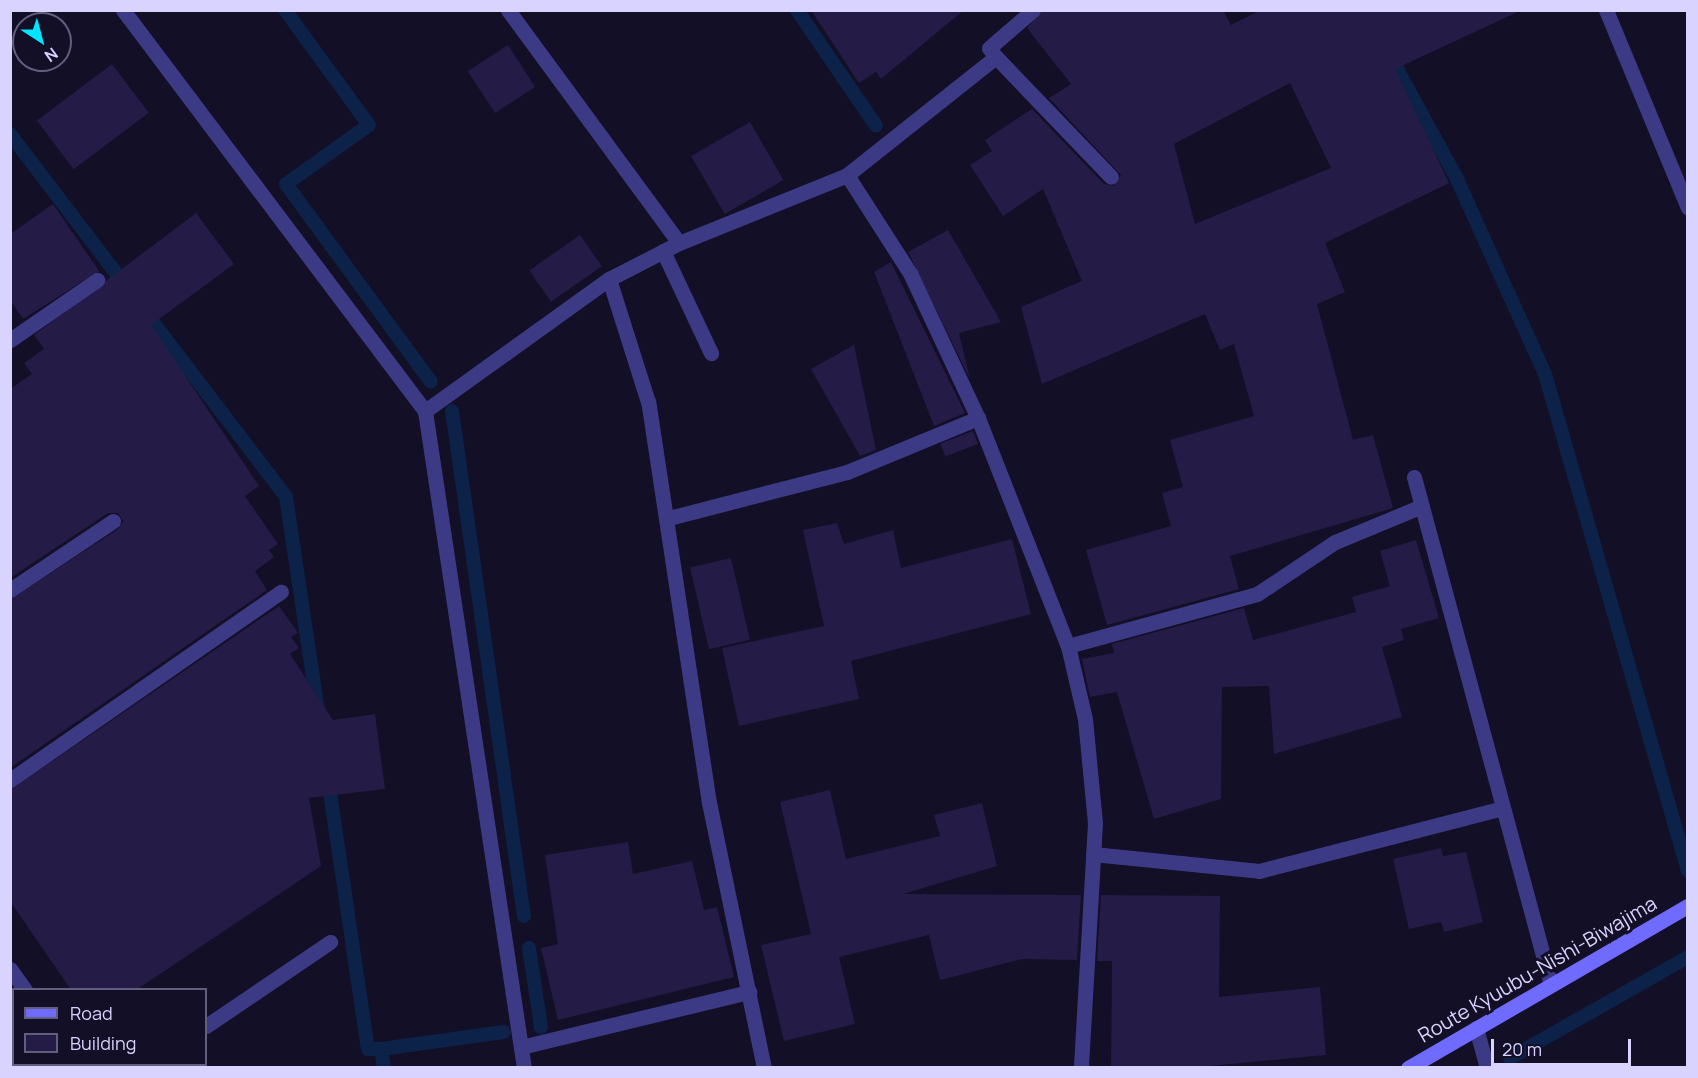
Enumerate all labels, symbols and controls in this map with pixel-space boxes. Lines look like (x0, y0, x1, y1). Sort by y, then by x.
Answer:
north arrow (12, 12, 72, 72)
text: N (40, 43, 63, 67)
street label: Route Kyuubu-Nishi-Biwajima (1413, 891, 1661, 1047)
legend (12, 988, 207, 1066)
text: Road (70, 1001, 113, 1025)
scale bar (1494, 1027, 1634, 1065)
text: Building (70, 1031, 136, 1055)
text: 20 m (1502, 1037, 1542, 1061)

